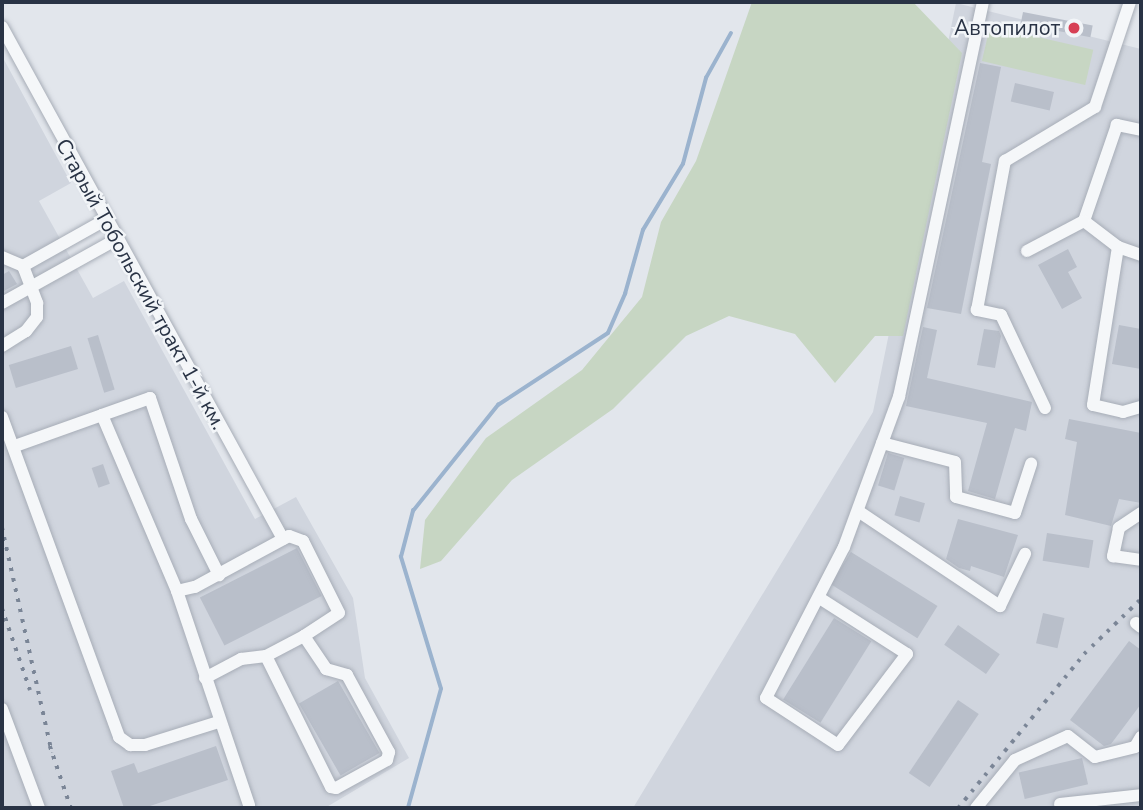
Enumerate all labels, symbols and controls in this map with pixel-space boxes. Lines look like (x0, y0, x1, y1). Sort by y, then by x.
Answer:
place label: Автопилот (954, 15, 1060, 41)
marker: Автопилот (1066, 20, 1082, 36)
street label: Старый Тобольский тракт 1-й км. (50, 134, 232, 434)

